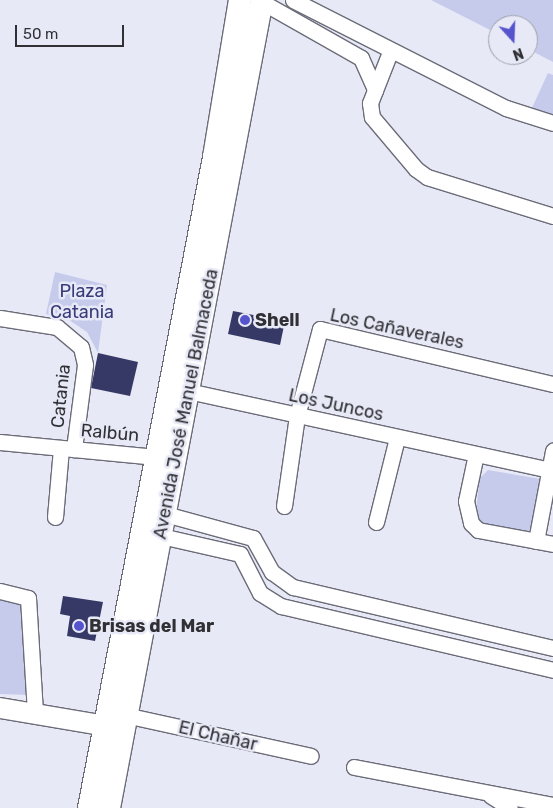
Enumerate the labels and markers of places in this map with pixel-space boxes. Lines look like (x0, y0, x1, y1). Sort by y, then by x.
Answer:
place label: Shell (255, 309, 300, 331)
marker: Shell (239, 314, 251, 326)
place label: Brisas del Mar (89, 615, 214, 637)
marker: Brisas del Mar (73, 620, 85, 632)

